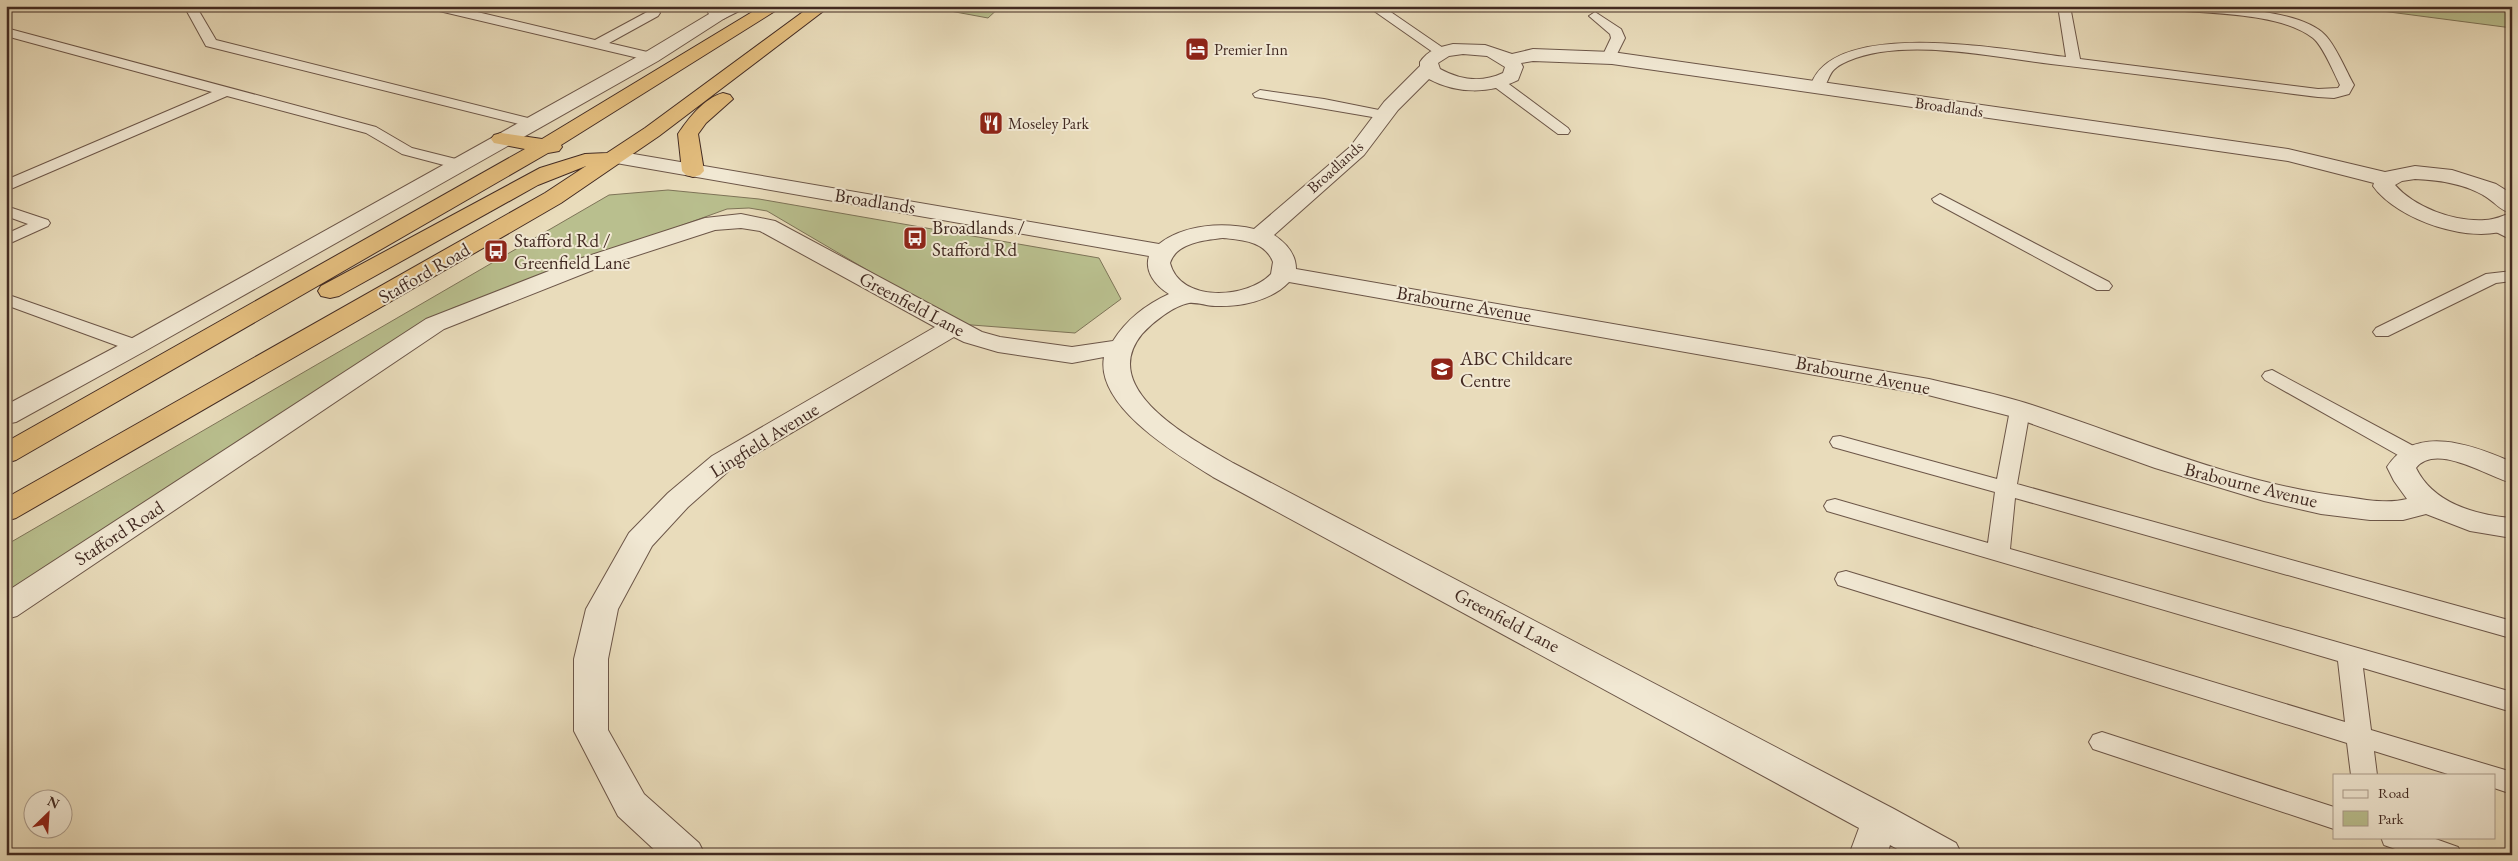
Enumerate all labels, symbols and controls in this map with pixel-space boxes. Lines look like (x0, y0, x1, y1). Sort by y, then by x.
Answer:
hotel icon: Premier Inn (1184, 36, 1210, 62)
place label: Premier Inn (1214, 39, 1288, 60)
street label: Broadlands (1913, 92, 1985, 122)
restaurant icon: Moseley Park (978, 110, 1004, 136)
place label: Moseley Park (1008, 113, 1089, 134)
street label: Broadlands (1302, 136, 1368, 198)
street label: Broadlands (833, 182, 917, 220)
place label: Broadlands / Stafford Rd (932, 215, 1025, 262)
bus stop icon: Broadlands / Stafford Rd (902, 225, 928, 251)
place label: Stafford Rd / Greenfield Lane (514, 228, 630, 275)
street label: Stafford Road (374, 237, 475, 309)
bus stop icon: Stafford Rd / Greenfield Lane (483, 238, 509, 264)
street label: Greenfield Lane (855, 266, 969, 342)
street label: Brabourne Avenue (1395, 280, 1533, 328)
place label: ABC Childcare Centre (1459, 346, 1572, 393)
street label: Brabourne Avenue (1794, 350, 1932, 400)
school or university icon: ABC Childcare Centre (1429, 356, 1455, 382)
street label: Lingfield Avenue (705, 397, 823, 483)
street label: Brabourne Avenue (2182, 456, 2320, 514)
street label: Stafford Road (70, 495, 169, 571)
street label: Greenfield Lane (1450, 582, 1564, 658)
legend (2333, 774, 2496, 838)
text: Road (2378, 783, 2410, 802)
north arrow (22, 788, 72, 838)
text: N (45, 792, 63, 813)
text: Park (2378, 809, 2405, 828)

